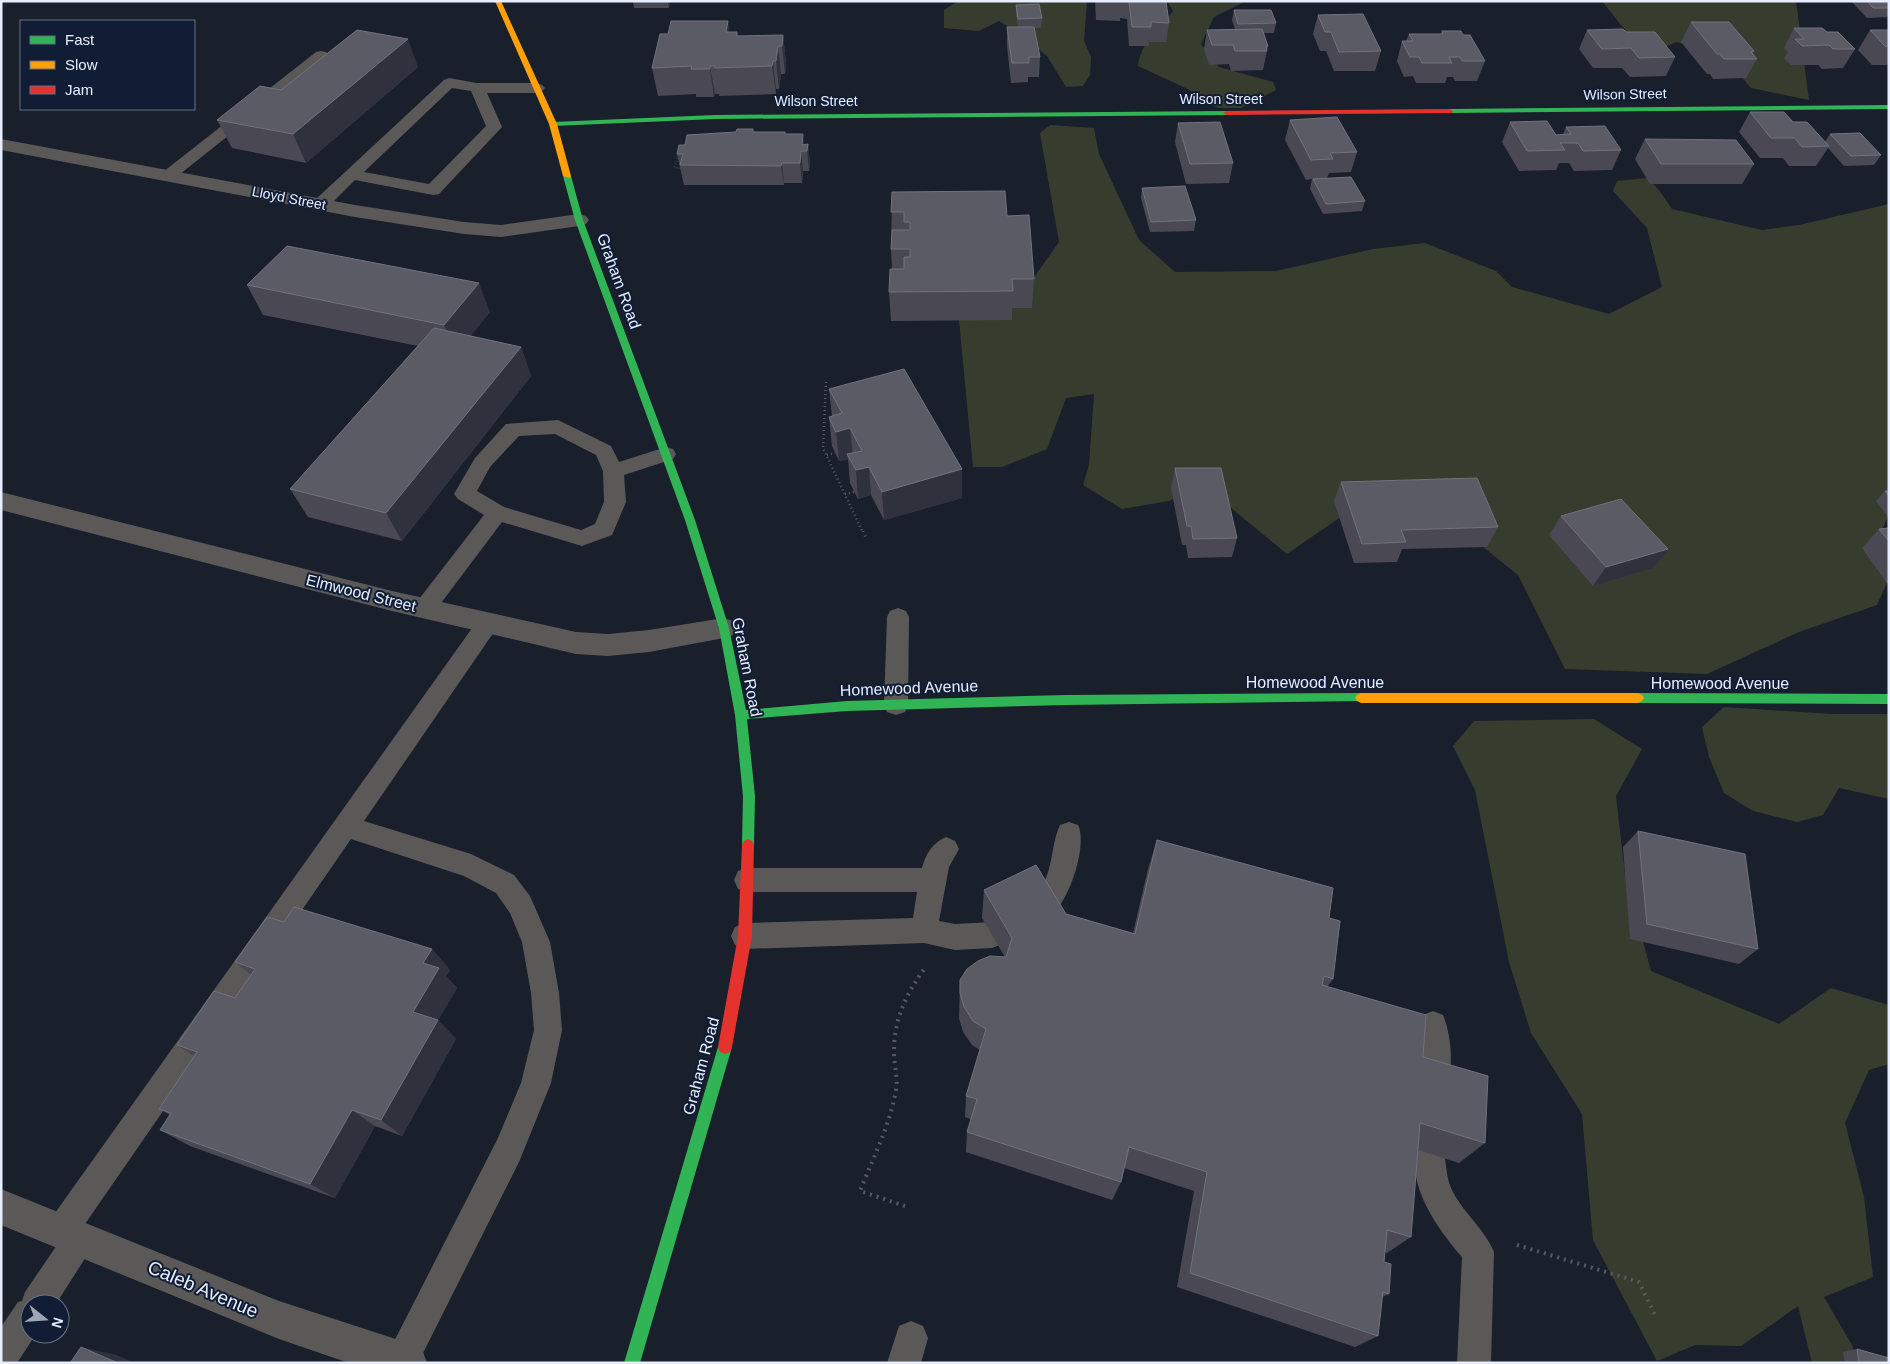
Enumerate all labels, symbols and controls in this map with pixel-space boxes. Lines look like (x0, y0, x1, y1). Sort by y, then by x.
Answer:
legend (20, 20, 195, 110)
text: Fast (65, 31, 95, 48)
text: Slow (65, 56, 98, 73)
text: Jam (65, 81, 93, 98)
street label: Wilson Street (1583, 85, 1667, 103)
street label: Wilson Street (1179, 91, 1263, 107)
street label: Wilson Street (774, 93, 858, 109)
street label: Lloyd Street (251, 183, 327, 213)
street label: Graham Road (594, 231, 644, 331)
street label: Elmwood Street (304, 571, 418, 615)
street label: Graham Road (729, 616, 765, 718)
street label: Homewood Avenue (1246, 674, 1384, 691)
street label: Homewood Avenue (1651, 675, 1789, 692)
street label: Homewood Avenue (840, 677, 979, 699)
street label: Graham Road (680, 1015, 722, 1117)
street label: Caleb Avenue (145, 1256, 261, 1322)
north arrow (20, 1294, 70, 1344)
text: N (48, 1316, 67, 1330)

